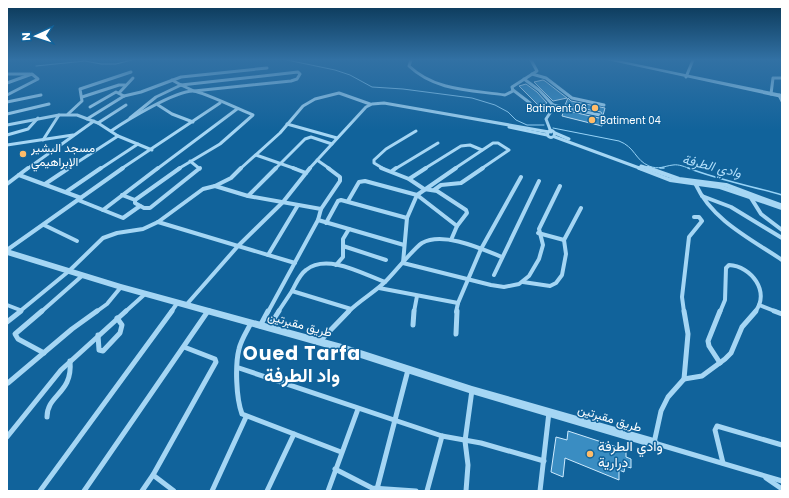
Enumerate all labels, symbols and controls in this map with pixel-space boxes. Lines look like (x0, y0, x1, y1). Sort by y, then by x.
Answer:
north arrow (16, 16, 56, 56)
text: N (18, 32, 34, 41)
place label: Batiment 06 (526, 101, 587, 116)
marker: Batiment 06 (590, 103, 600, 113)
place label: Batiment 04 (600, 113, 661, 128)
marker: Batiment 04 (587, 115, 597, 125)
place label: مسجد البشير الإبراهيمي (30, 139, 95, 172)
marker: مسجد البشير الإبراهيمي (18, 149, 28, 159)
water label: وادي الطرفة (680, 149, 744, 184)
street label: طريق مقبرتين (266, 307, 334, 341)
district label: Oued Tarfa واد الطرفة (243, 340, 361, 389)
street label: طريق مقبرتين (576, 400, 644, 436)
place label: وادي الطرفة درارية (598, 436, 663, 472)
marker: وادي الطرفة درارية (585, 449, 595, 459)

